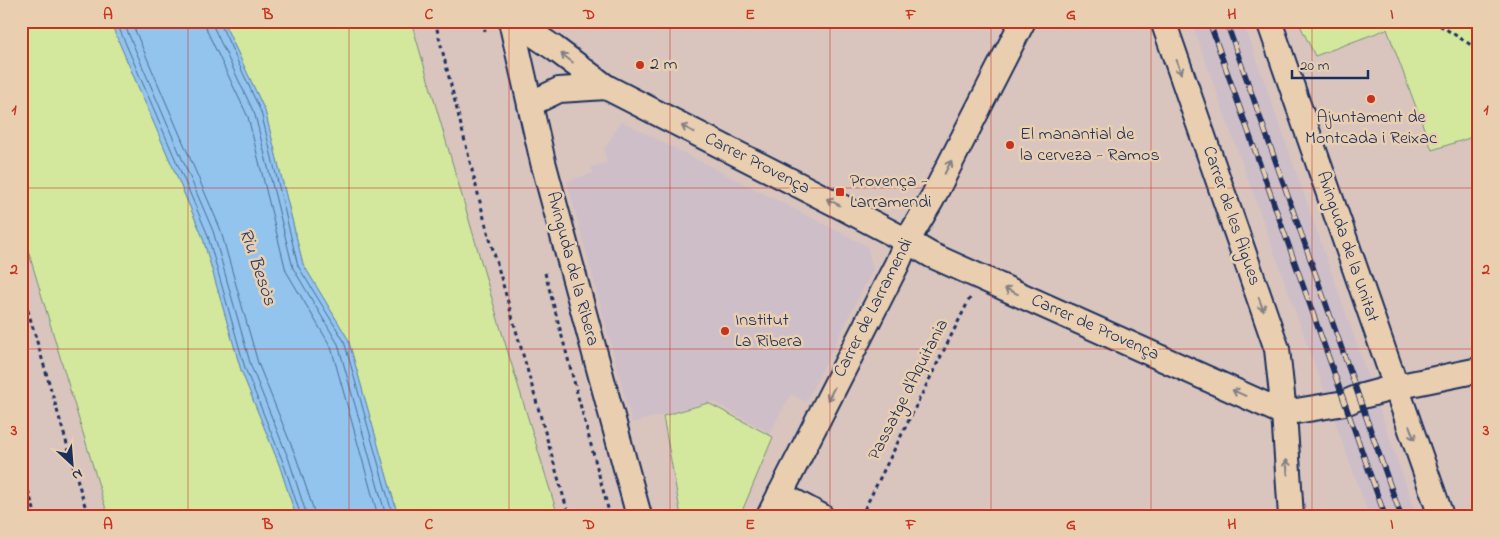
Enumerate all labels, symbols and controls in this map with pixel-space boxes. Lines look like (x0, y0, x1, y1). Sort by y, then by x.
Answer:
text: A (103, 3, 113, 27)
text: B (262, 3, 274, 27)
text: C (425, 3, 434, 27)
text: D (582, 3, 595, 27)
text: E (745, 3, 755, 27)
text: F (905, 3, 917, 27)
text: G (1066, 3, 1076, 27)
text: H (1227, 3, 1237, 27)
text: I (1390, 3, 1394, 27)
scale bar (1292, 48, 1369, 80)
one-way arrow (561, 52, 574, 63)
place label: 2 m (650, 52, 677, 78)
text: 20 m (1300, 55, 1330, 77)
marker: 2 m (634, 59, 646, 71)
one-way arrow (1175, 59, 1184, 75)
marker: Ajuntament de Montcada i Reixac (1365, 93, 1377, 105)
text: 1 (11, 98, 17, 122)
text: 1 (1483, 98, 1489, 122)
place label: Ajuntament de Montcada i Reixac (1305, 105, 1437, 152)
place label: El manantial de la cerveza - Ramos (1020, 122, 1160, 169)
one-way arrow (681, 124, 696, 133)
street label: Carrer Provença (700, 126, 814, 202)
marker: El manantial de la cerveza - Ramos (1004, 139, 1016, 151)
street label: Carrer de les Aigues (1194, 143, 1267, 290)
one-way arrow (943, 160, 953, 175)
street label: Avinguda de la Unitat (1308, 168, 1385, 326)
place label: Provença - Larramendi (850, 169, 932, 216)
marker: Provença - Larramendi (834, 186, 846, 198)
street label: Avinguda de la Ribera (538, 189, 605, 349)
one-way arrow (826, 197, 841, 206)
water label: Riu Besòs (231, 225, 283, 310)
street label: Carrer de Larramendi (828, 234, 920, 382)
text: 2 (9, 258, 18, 282)
text: 2 (1481, 258, 1490, 282)
one-way arrow (1004, 286, 1019, 295)
street label: Carrer de Provença (1027, 288, 1163, 368)
one-way arrow (1257, 295, 1266, 311)
place label: Institut La Ribera (735, 308, 802, 355)
street label: Passatge d'Aquitania (862, 315, 957, 466)
marker: Institut La Ribera (719, 325, 731, 337)
one-way arrow (826, 386, 835, 401)
one-way arrow (1232, 388, 1247, 398)
text: 3 (10, 419, 18, 443)
text: 3 (1482, 419, 1490, 443)
one-way arrow (1408, 425, 1417, 440)
north arrow (48, 440, 98, 490)
one-way arrow (1283, 459, 1292, 475)
text: N (68, 463, 86, 486)
text: A (103, 513, 113, 537)
text: B (262, 513, 274, 537)
text: C (425, 513, 434, 537)
text: D (582, 513, 595, 537)
text: E (745, 513, 755, 537)
text: F (905, 513, 917, 537)
text: G (1066, 513, 1076, 537)
text: H (1227, 513, 1237, 537)
text: I (1390, 513, 1394, 537)

